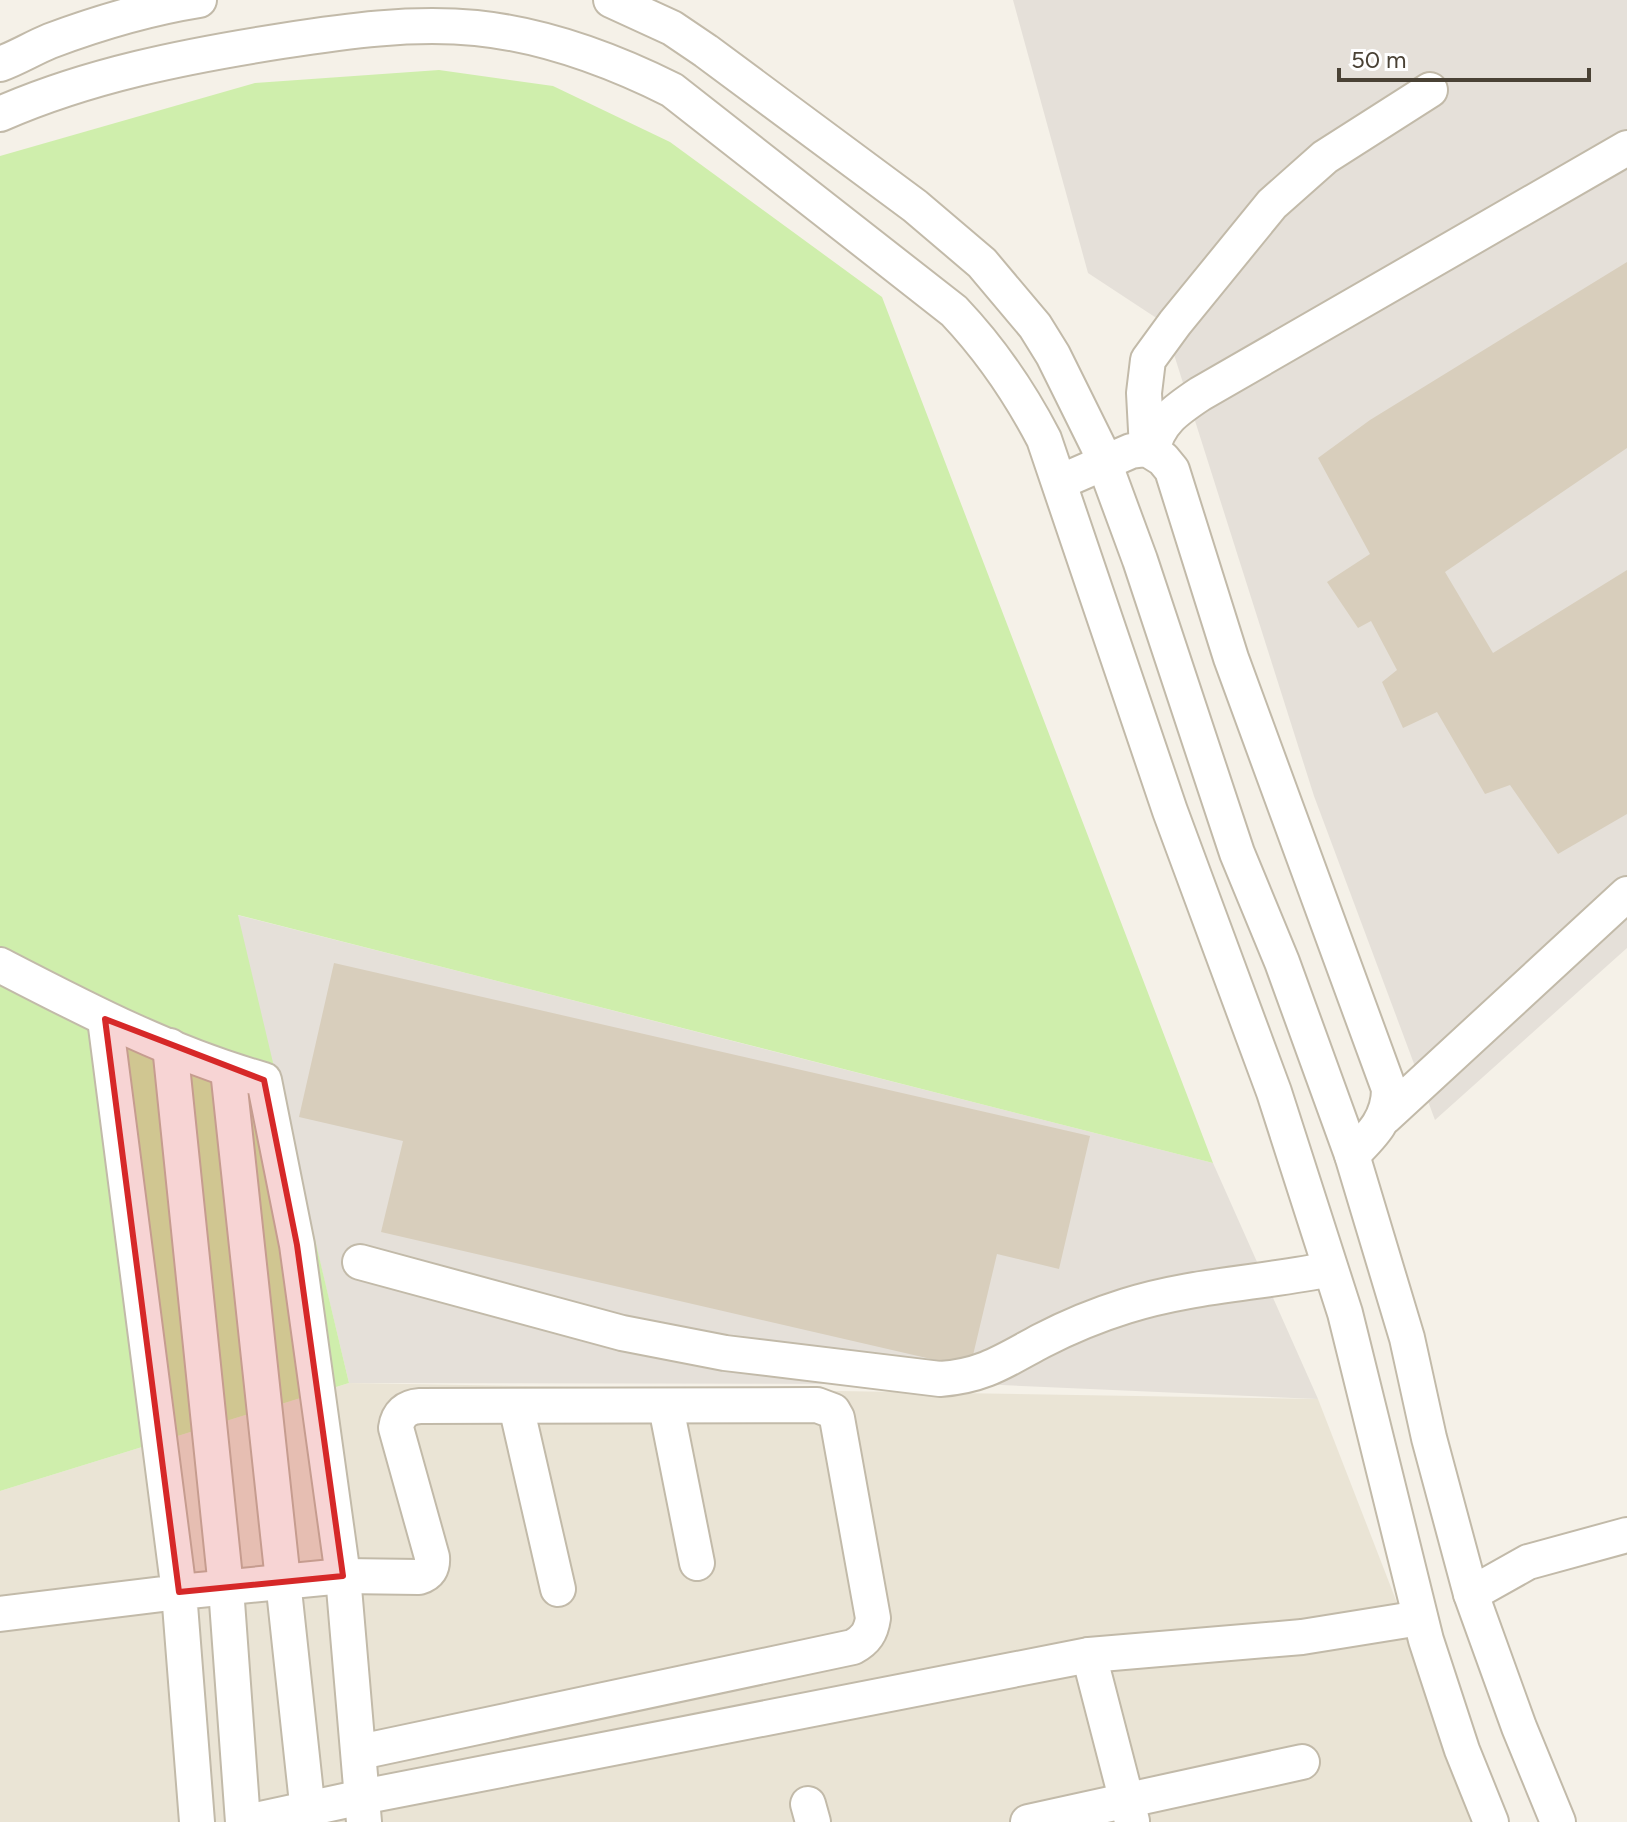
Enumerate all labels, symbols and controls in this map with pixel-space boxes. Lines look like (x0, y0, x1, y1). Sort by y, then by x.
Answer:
scale bar (1339, 32, 1589, 82)
text: 50 m (1351, 45, 1407, 74)

